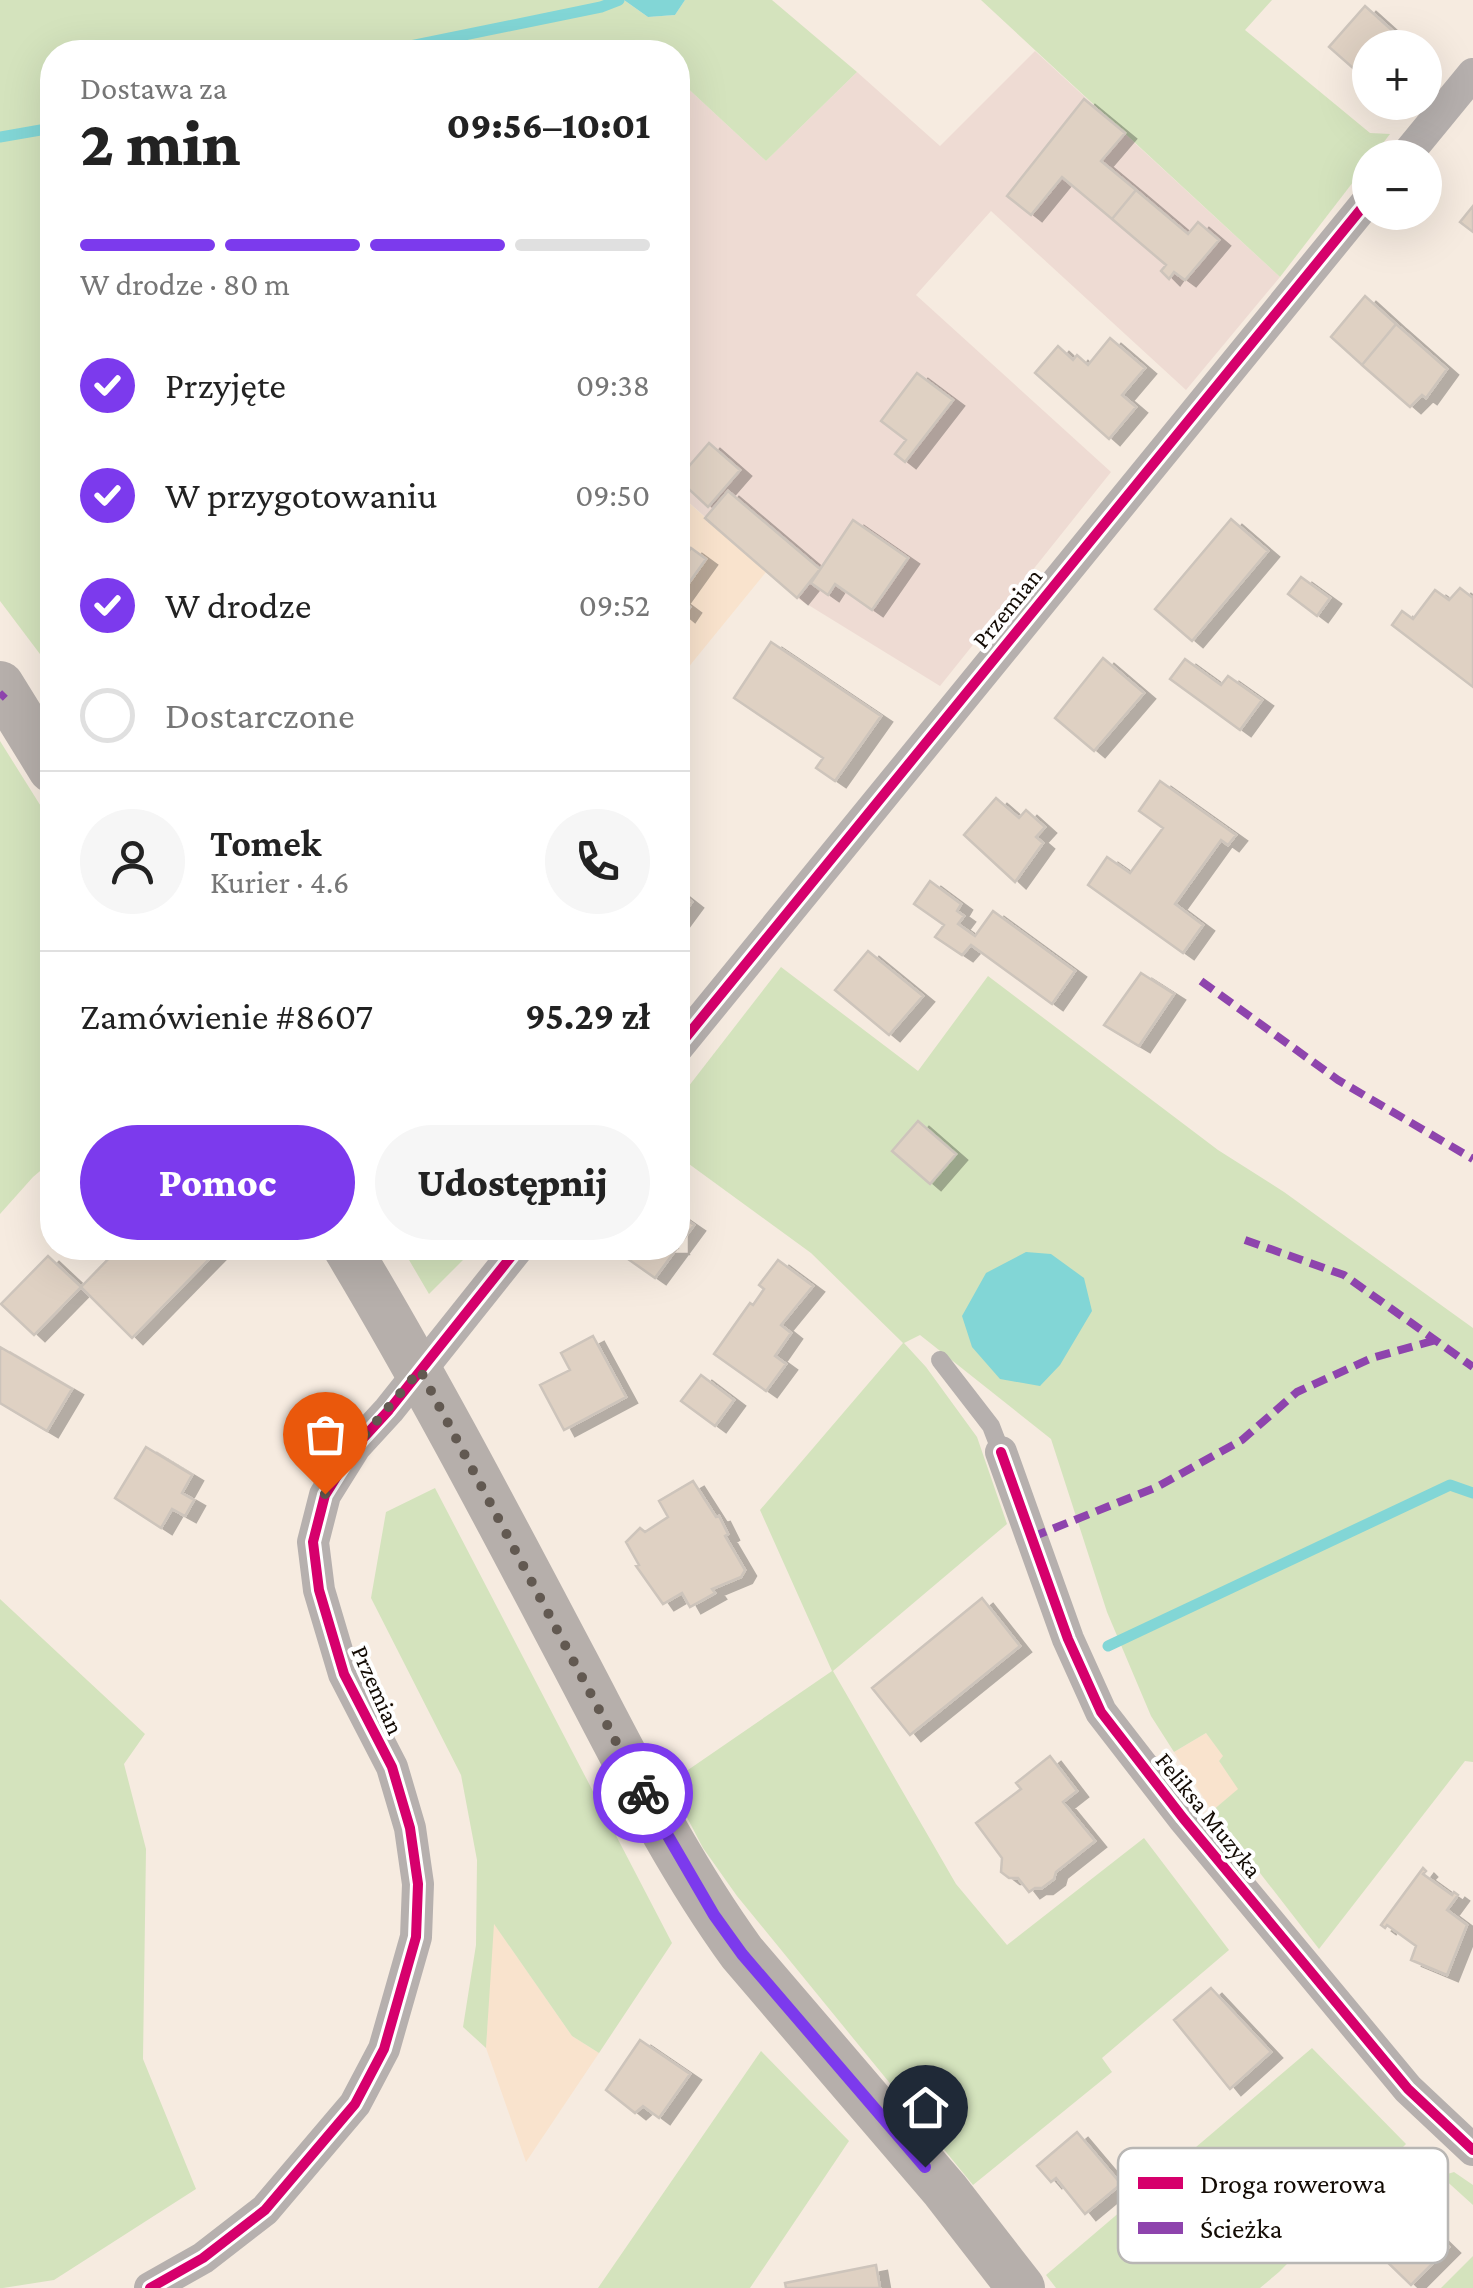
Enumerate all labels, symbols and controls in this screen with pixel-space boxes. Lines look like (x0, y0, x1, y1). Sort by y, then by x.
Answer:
map controls (1352, 30, 1442, 230)
button: + (1352, 30, 1442, 120)
text: Dostawa za (80, 70, 227, 106)
text: 09:56–10:01 (447, 104, 650, 146)
text: 2 min (80, 107, 241, 179)
button: − (1352, 140, 1442, 230)
text: W drodze · 80 m (80, 266, 290, 302)
icon: check (80, 358, 135, 413)
text: Przyjęte (165, 364, 286, 406)
text: 09:38 (576, 367, 650, 403)
icon: check (80, 468, 135, 523)
text: W przygotowaniu (165, 474, 437, 516)
text: 09:50 (575, 477, 650, 513)
street label: Przemian (967, 563, 1047, 653)
icon: check (80, 578, 135, 633)
text: W drodze (165, 584, 311, 626)
text: 09:52 (579, 587, 650, 623)
text: Dostarczone (165, 694, 355, 736)
button: person (80, 809, 185, 914)
button: phone (545, 809, 650, 914)
text: Tomek (210, 822, 321, 864)
text: Kurier · 4.6 (210, 864, 349, 900)
text: Zamówienie #8607 (80, 995, 373, 1037)
text: 95.29 zł (525, 995, 650, 1037)
button: Pomoc (80, 1125, 355, 1240)
button: Udostępnij (375, 1125, 650, 1240)
pin (283, 1392, 368, 1495)
icon: bag (298, 1407, 353, 1462)
street label: Przemian (346, 1641, 410, 1739)
courier (593, 1743, 693, 1843)
street label: Feliksa Muzyka (1150, 1747, 1268, 1884)
icon: bike (616, 1766, 671, 1821)
pin (883, 2065, 968, 2168)
icon: home (898, 2080, 953, 2135)
legend (1118, 2148, 1448, 2263)
text: Droga rowerowa (1200, 2168, 1386, 2199)
text: Ścieżka (1200, 2213, 1282, 2244)

